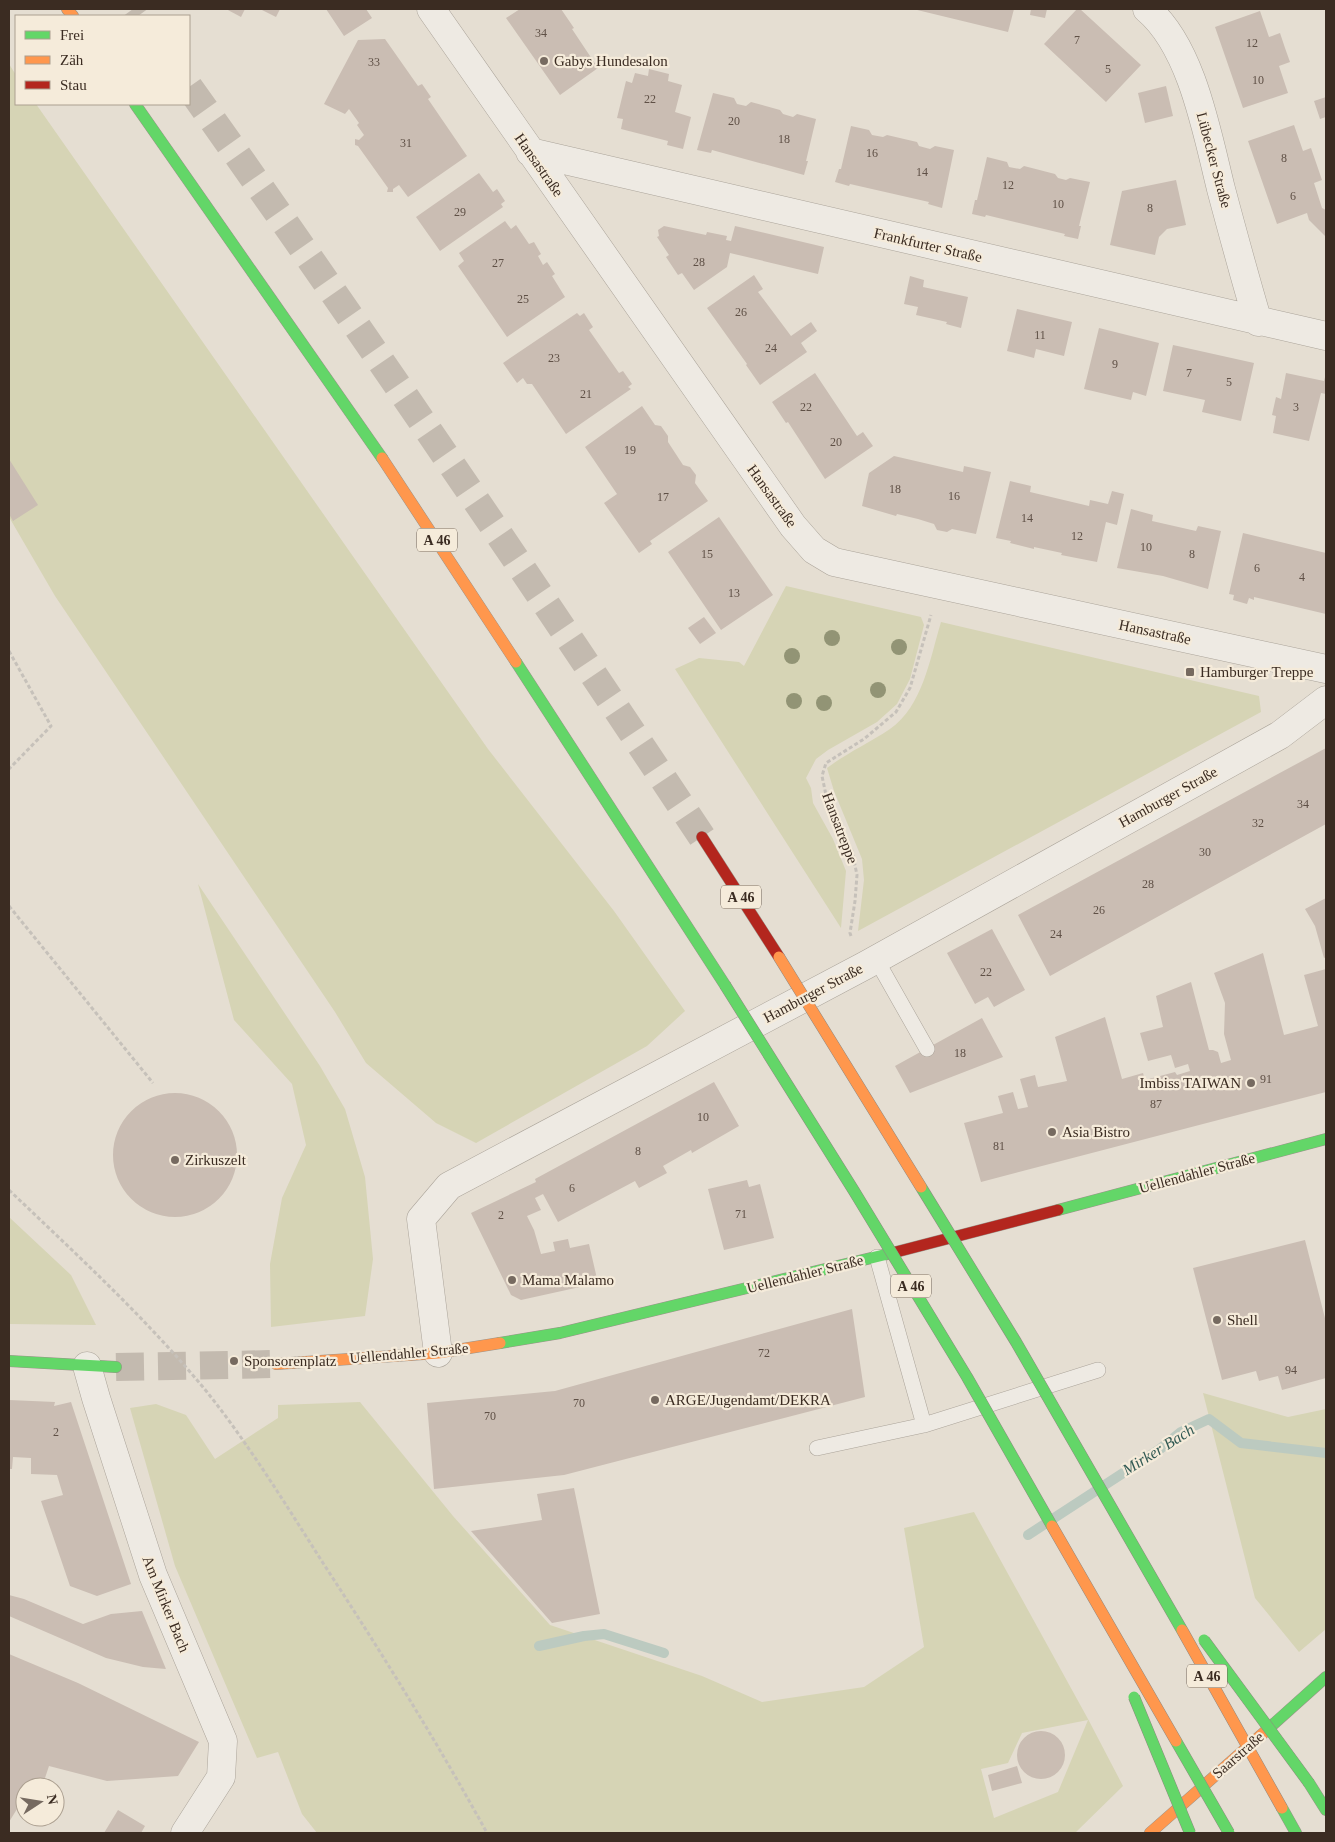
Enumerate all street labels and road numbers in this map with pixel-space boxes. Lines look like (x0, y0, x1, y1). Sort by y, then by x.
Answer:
street label: Lübecker Straße (1193, 110, 1235, 210)
street label: Hansastraße (511, 130, 567, 200)
street label: Frankfurter Straße (872, 225, 984, 265)
street label: Hansastraße (744, 462, 800, 531)
road number: A 46 (417, 528, 457, 552)
street label: Hansastraße (1117, 617, 1193, 648)
street label: Hamburger Straße (1116, 763, 1220, 831)
street label: Hansatreppe (819, 790, 861, 866)
road number: A 46 (721, 886, 761, 909)
street label: Hamburger Straße (761, 960, 866, 1026)
street label: Uellendahler Straße (1137, 1150, 1257, 1196)
street label: Uellendahler Straße (745, 1252, 865, 1296)
road number: A 46 (891, 1274, 931, 1298)
street label: Uellendahler Straße (349, 1340, 470, 1366)
street label: Am Mirker Bach (139, 1553, 193, 1655)
road number: A 46 (1187, 1664, 1227, 1688)
street label: Saarstraße (1209, 1728, 1267, 1782)

